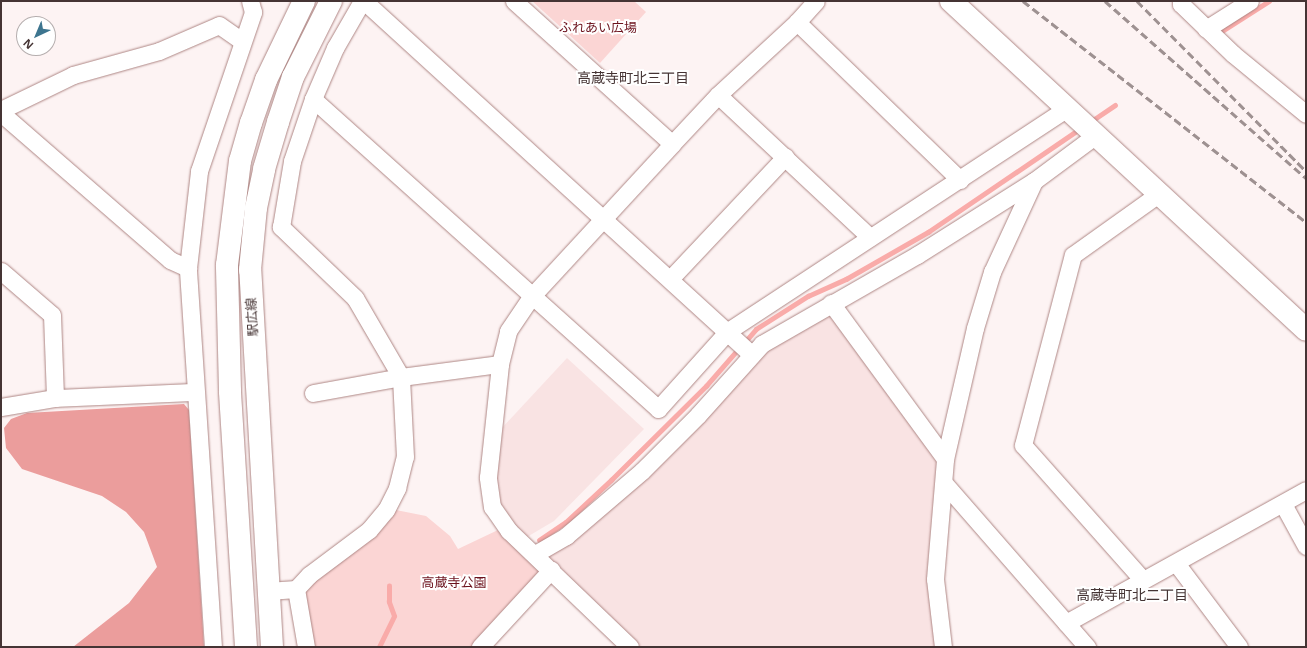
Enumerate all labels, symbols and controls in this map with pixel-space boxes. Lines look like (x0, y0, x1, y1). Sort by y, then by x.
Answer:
north arrow (16, 16, 56, 56)
park label: ふれあい広場 (559, 19, 637, 35)
text: N (20, 36, 36, 53)
district label: 高蔵寺町北三丁目 (577, 70, 689, 86)
street label: 駅広線 (243, 297, 261, 337)
park label: 高蔵寺公園 (422, 574, 486, 590)
district label: 高蔵寺町北二丁目 (1076, 587, 1188, 603)

